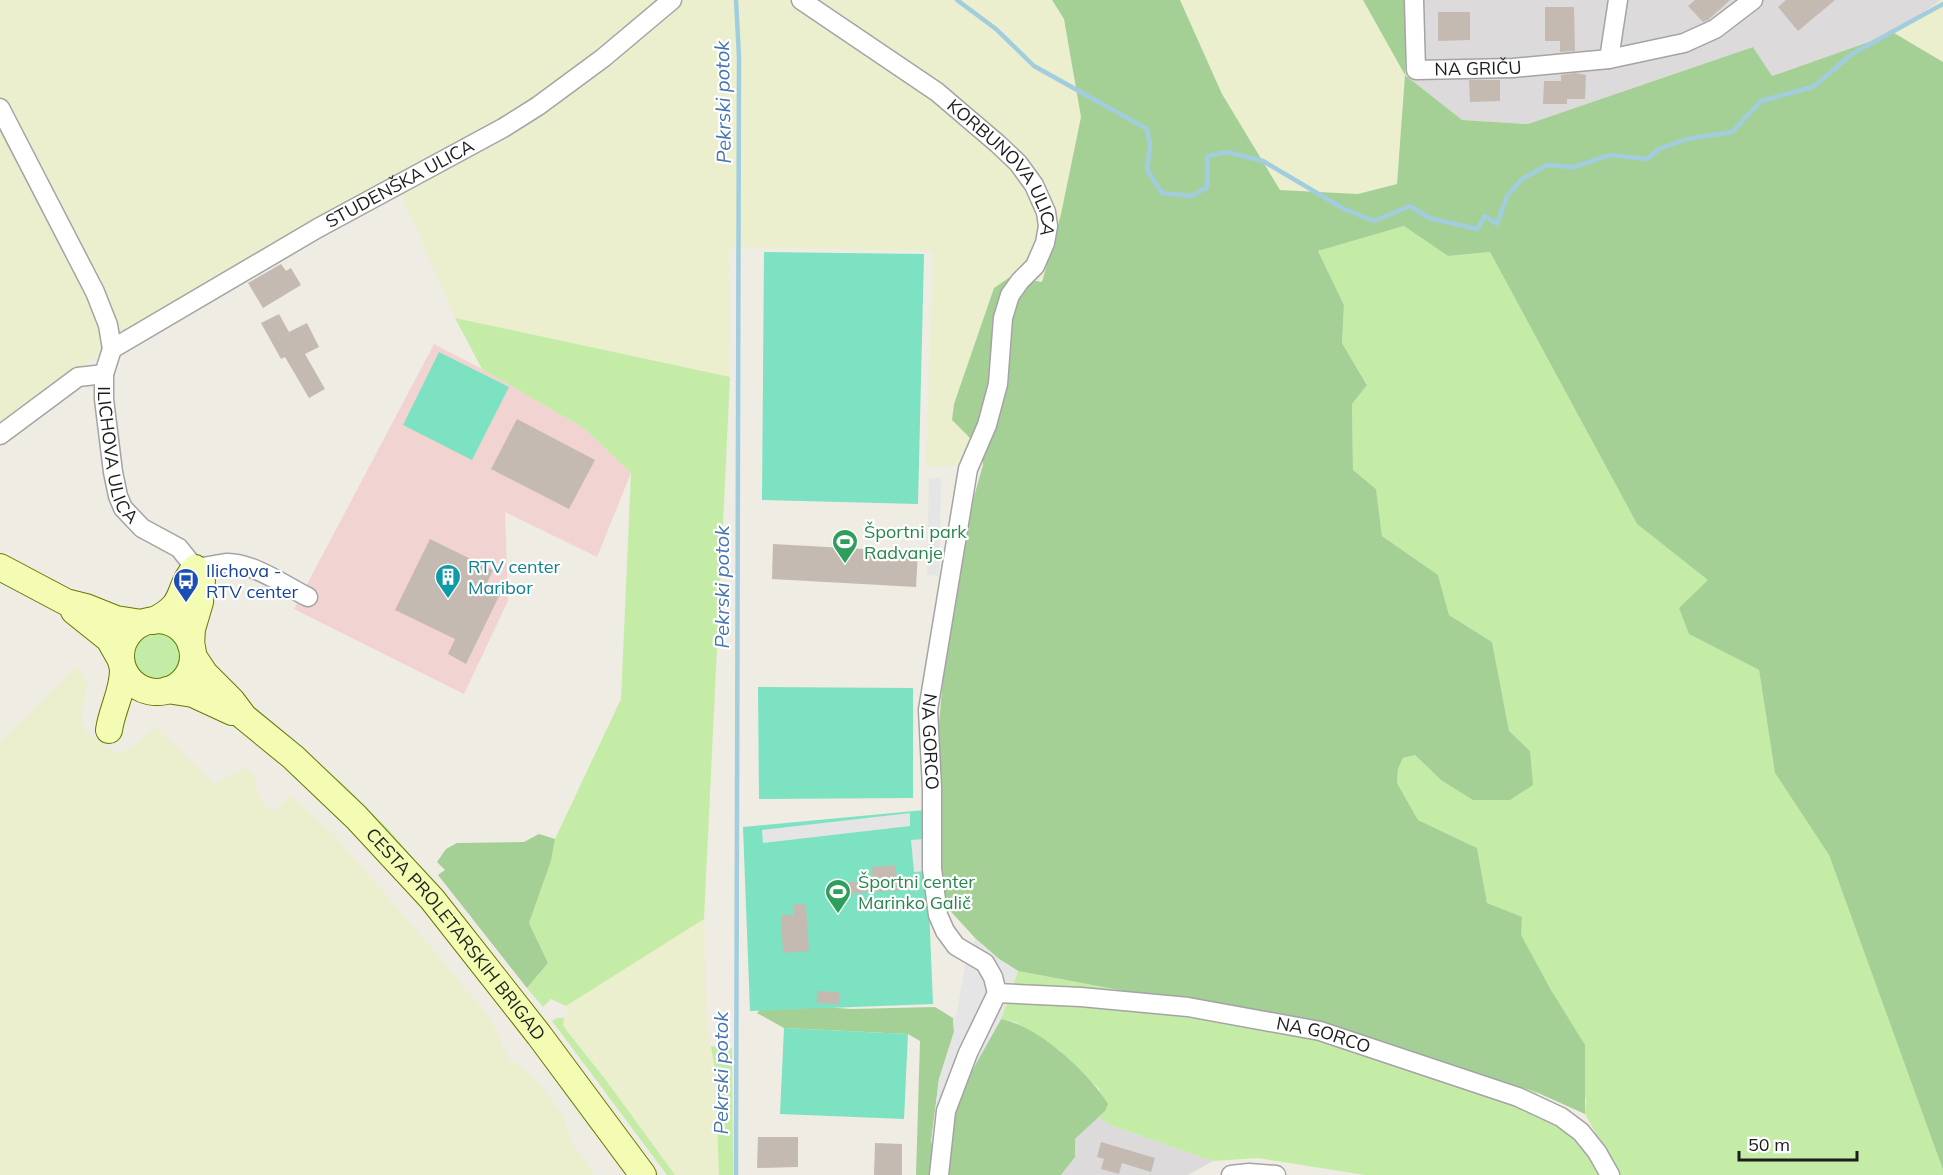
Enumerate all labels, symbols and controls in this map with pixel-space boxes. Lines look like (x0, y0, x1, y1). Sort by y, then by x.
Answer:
water label: Pekrski potok (709, 40, 736, 164)
street label: NA GRIČU (1434, 55, 1523, 81)
street label: KORBUNOVA ULICA (943, 94, 1060, 238)
street label: STUDENŠKA ULICA (321, 134, 478, 233)
street label: ILICHOVA ULICA (93, 386, 144, 528)
place label: Športni park Radvanje (864, 520, 967, 564)
water label: Pekrski potok (709, 525, 734, 649)
sports icon: Športni park Radvanje (830, 527, 860, 565)
place label: RTV center Maribor (468, 555, 561, 599)
place label: Ilichova - RTV center (206, 559, 299, 603)
building icon: RTV center Maribor (433, 562, 463, 600)
bus stop icon: Ilichova - RTV center (171, 566, 201, 604)
street label: NA GORCO (917, 692, 944, 790)
street label: CESTA PROLETARSKIH BRIGAD (361, 823, 551, 1045)
place label: Športni center Marinko Galič (858, 870, 975, 914)
sports icon: Športni center Marinko Galič (823, 877, 853, 915)
water label: Pekrski potok (708, 1011, 733, 1135)
street label: NA GORCO (1275, 1011, 1374, 1058)
scale bar (1739, 1124, 1858, 1162)
text: 50 m (1748, 1133, 1790, 1156)

